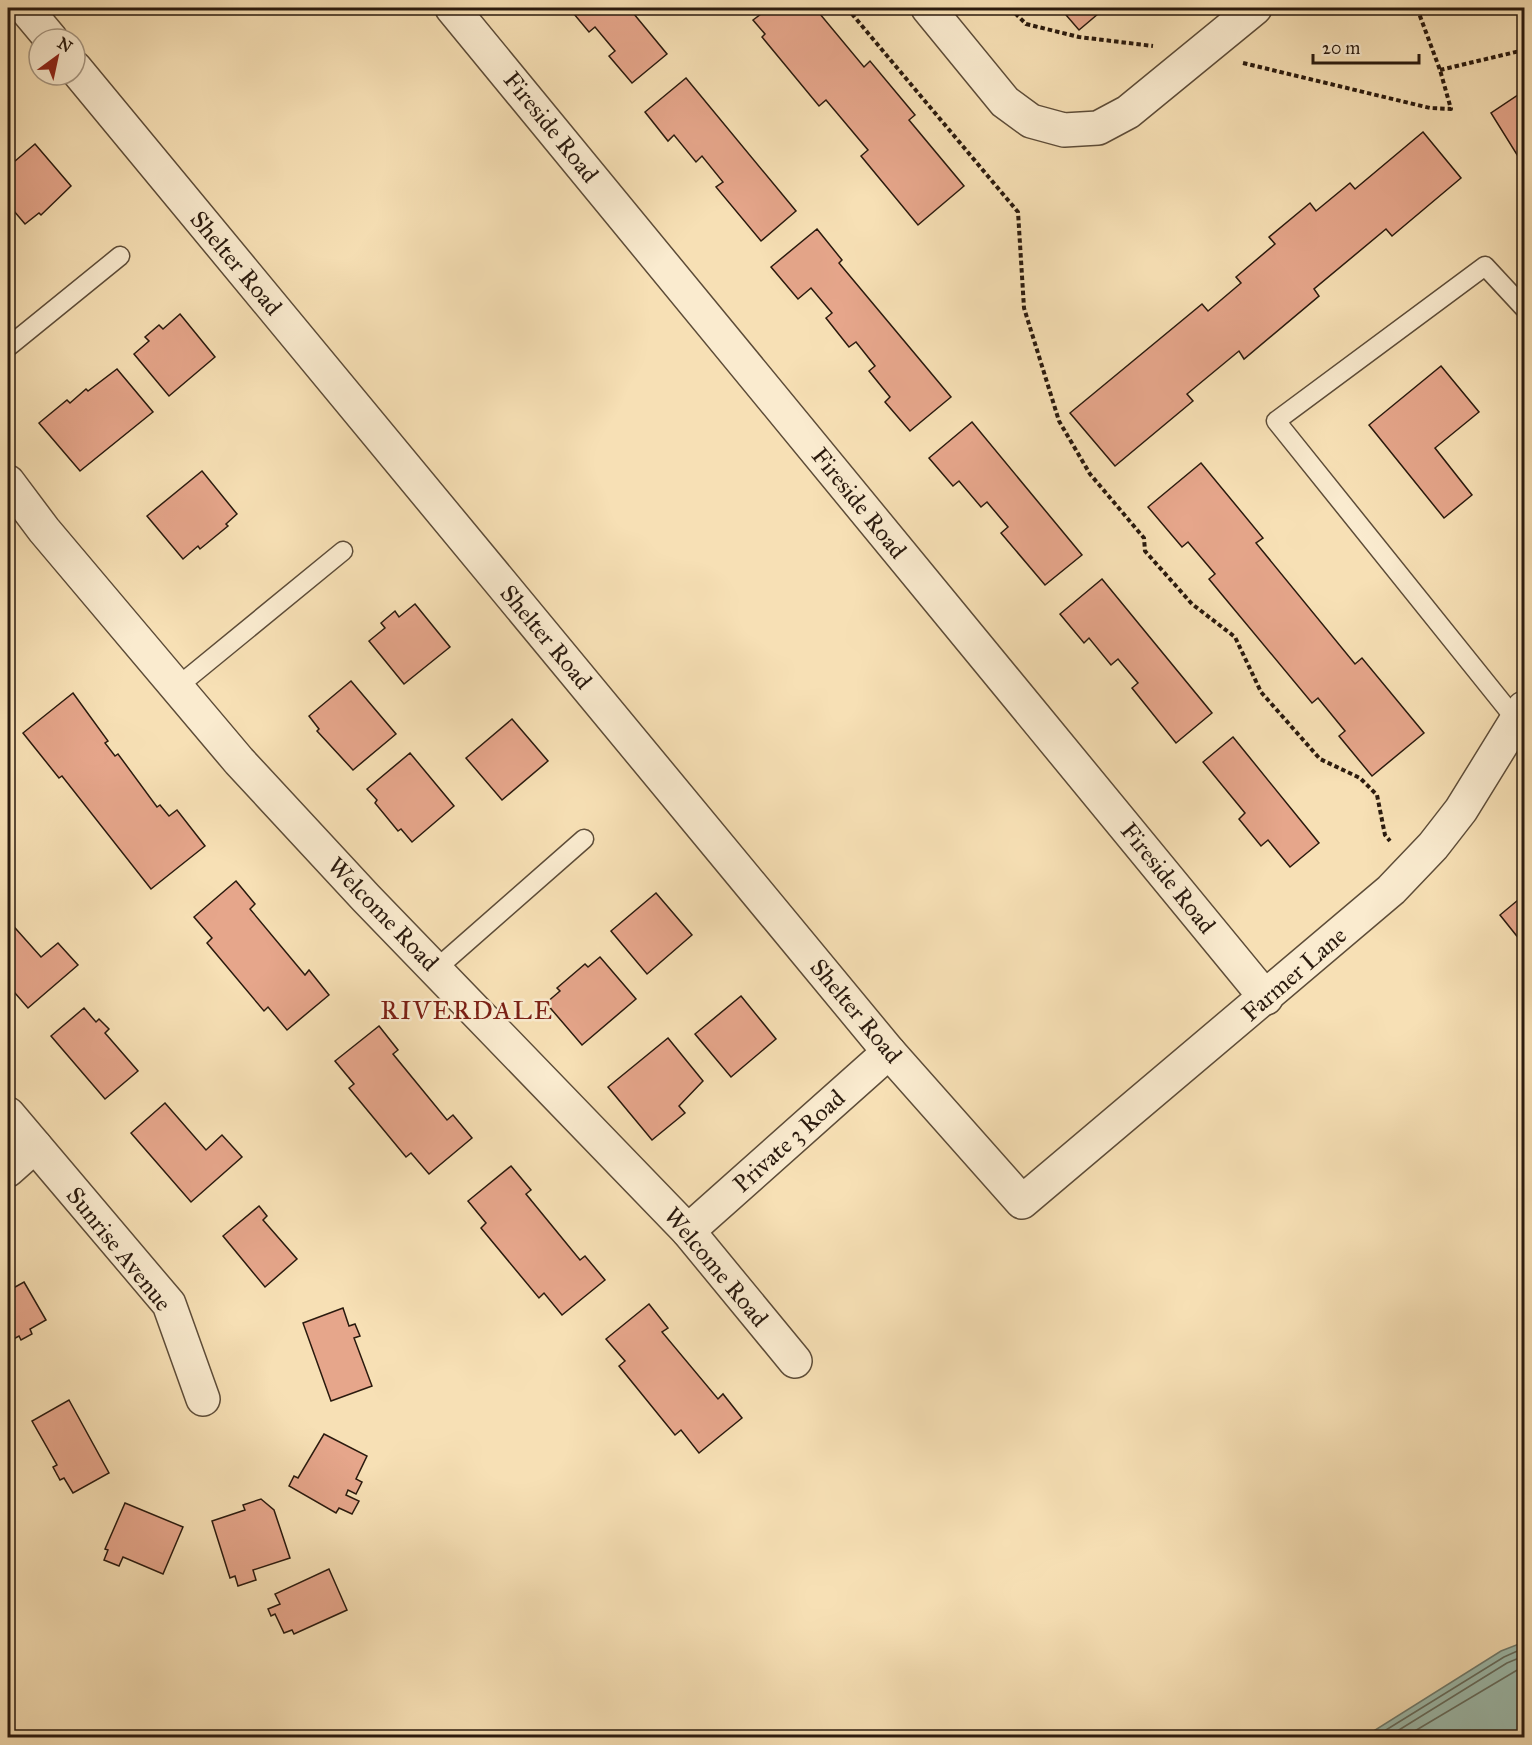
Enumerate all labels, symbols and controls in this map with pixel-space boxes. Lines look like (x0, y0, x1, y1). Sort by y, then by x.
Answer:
north arrow (27, 27, 87, 87)
scale bar (1313, 27, 1420, 65)
text: N (54, 33, 76, 57)
text: 20 m (1322, 37, 1360, 59)
street label: Fireside Road (497, 65, 605, 189)
street label: Shelter Road (184, 205, 288, 321)
street label: Fireside Road (805, 441, 913, 565)
street label: Shelter Road (494, 579, 598, 695)
street label: Fireside Road (1114, 816, 1222, 940)
street label: Welcome Road (321, 851, 445, 977)
street label: Farmer Lane (1235, 920, 1353, 1028)
street label: Shelter Road (804, 953, 908, 1069)
district label: RIVERDALE (380, 994, 554, 1026)
street label: Private 3 Road (727, 1083, 851, 1199)
street label: Sunrise Avenue (60, 1181, 178, 1317)
street label: Welcome Road (657, 1201, 775, 1333)

